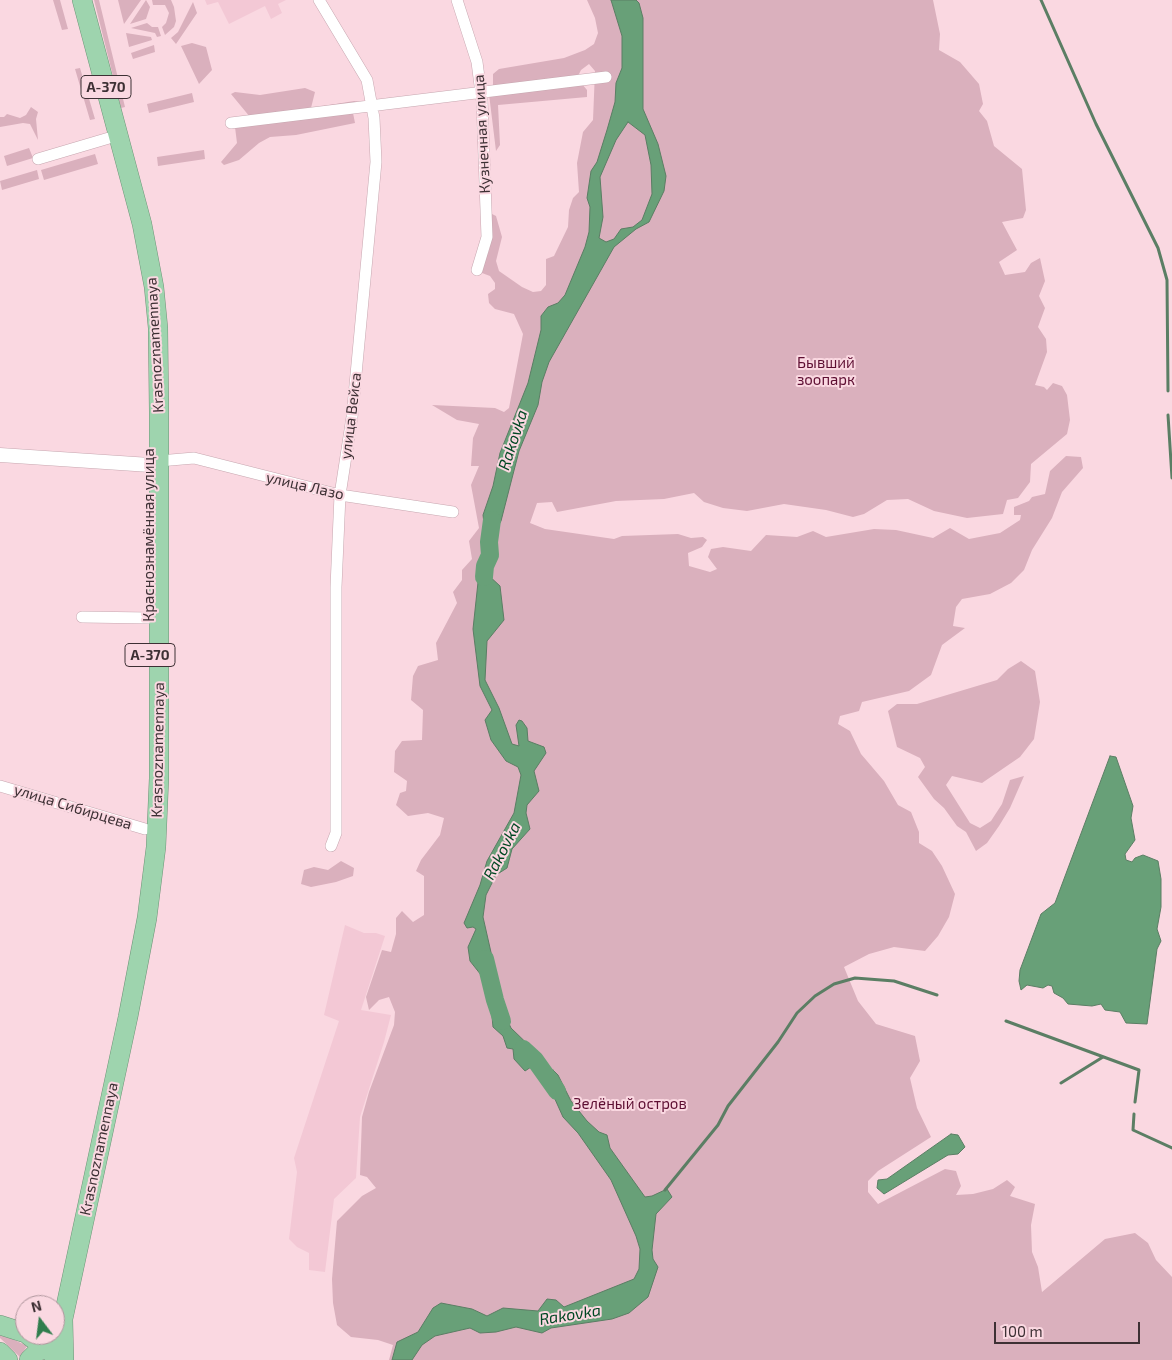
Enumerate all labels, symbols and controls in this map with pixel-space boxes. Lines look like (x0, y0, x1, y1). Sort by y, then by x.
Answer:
street label: Кузнечная улица (470, 74, 494, 194)
road number: А-370 (81, 75, 131, 98)
street label: Krasnoznamennaya (142, 277, 168, 413)
park label: Бывший зоопарк (797, 354, 855, 389)
street label: улица Вейса (337, 372, 365, 460)
water label: Rakovka (494, 408, 532, 472)
street label: Краснознамённая улица (140, 448, 158, 622)
street label: улица Лазо (264, 468, 346, 504)
road number: А-370 (125, 644, 175, 666)
street label: Krasnoznamennaya (148, 682, 168, 818)
street label: улица Сибирцева (12, 781, 134, 833)
water label: Rakovka (479, 819, 525, 883)
street label: Krasnoznamennaya (76, 1081, 122, 1217)
park label: Зелёный остров (573, 1095, 687, 1113)
north arrow (15, 1295, 65, 1345)
text: N (29, 1296, 43, 1316)
water label: Rakovka (538, 1301, 602, 1329)
scale bar (997, 1312, 1143, 1344)
text: 100 m (1002, 1322, 1043, 1340)

